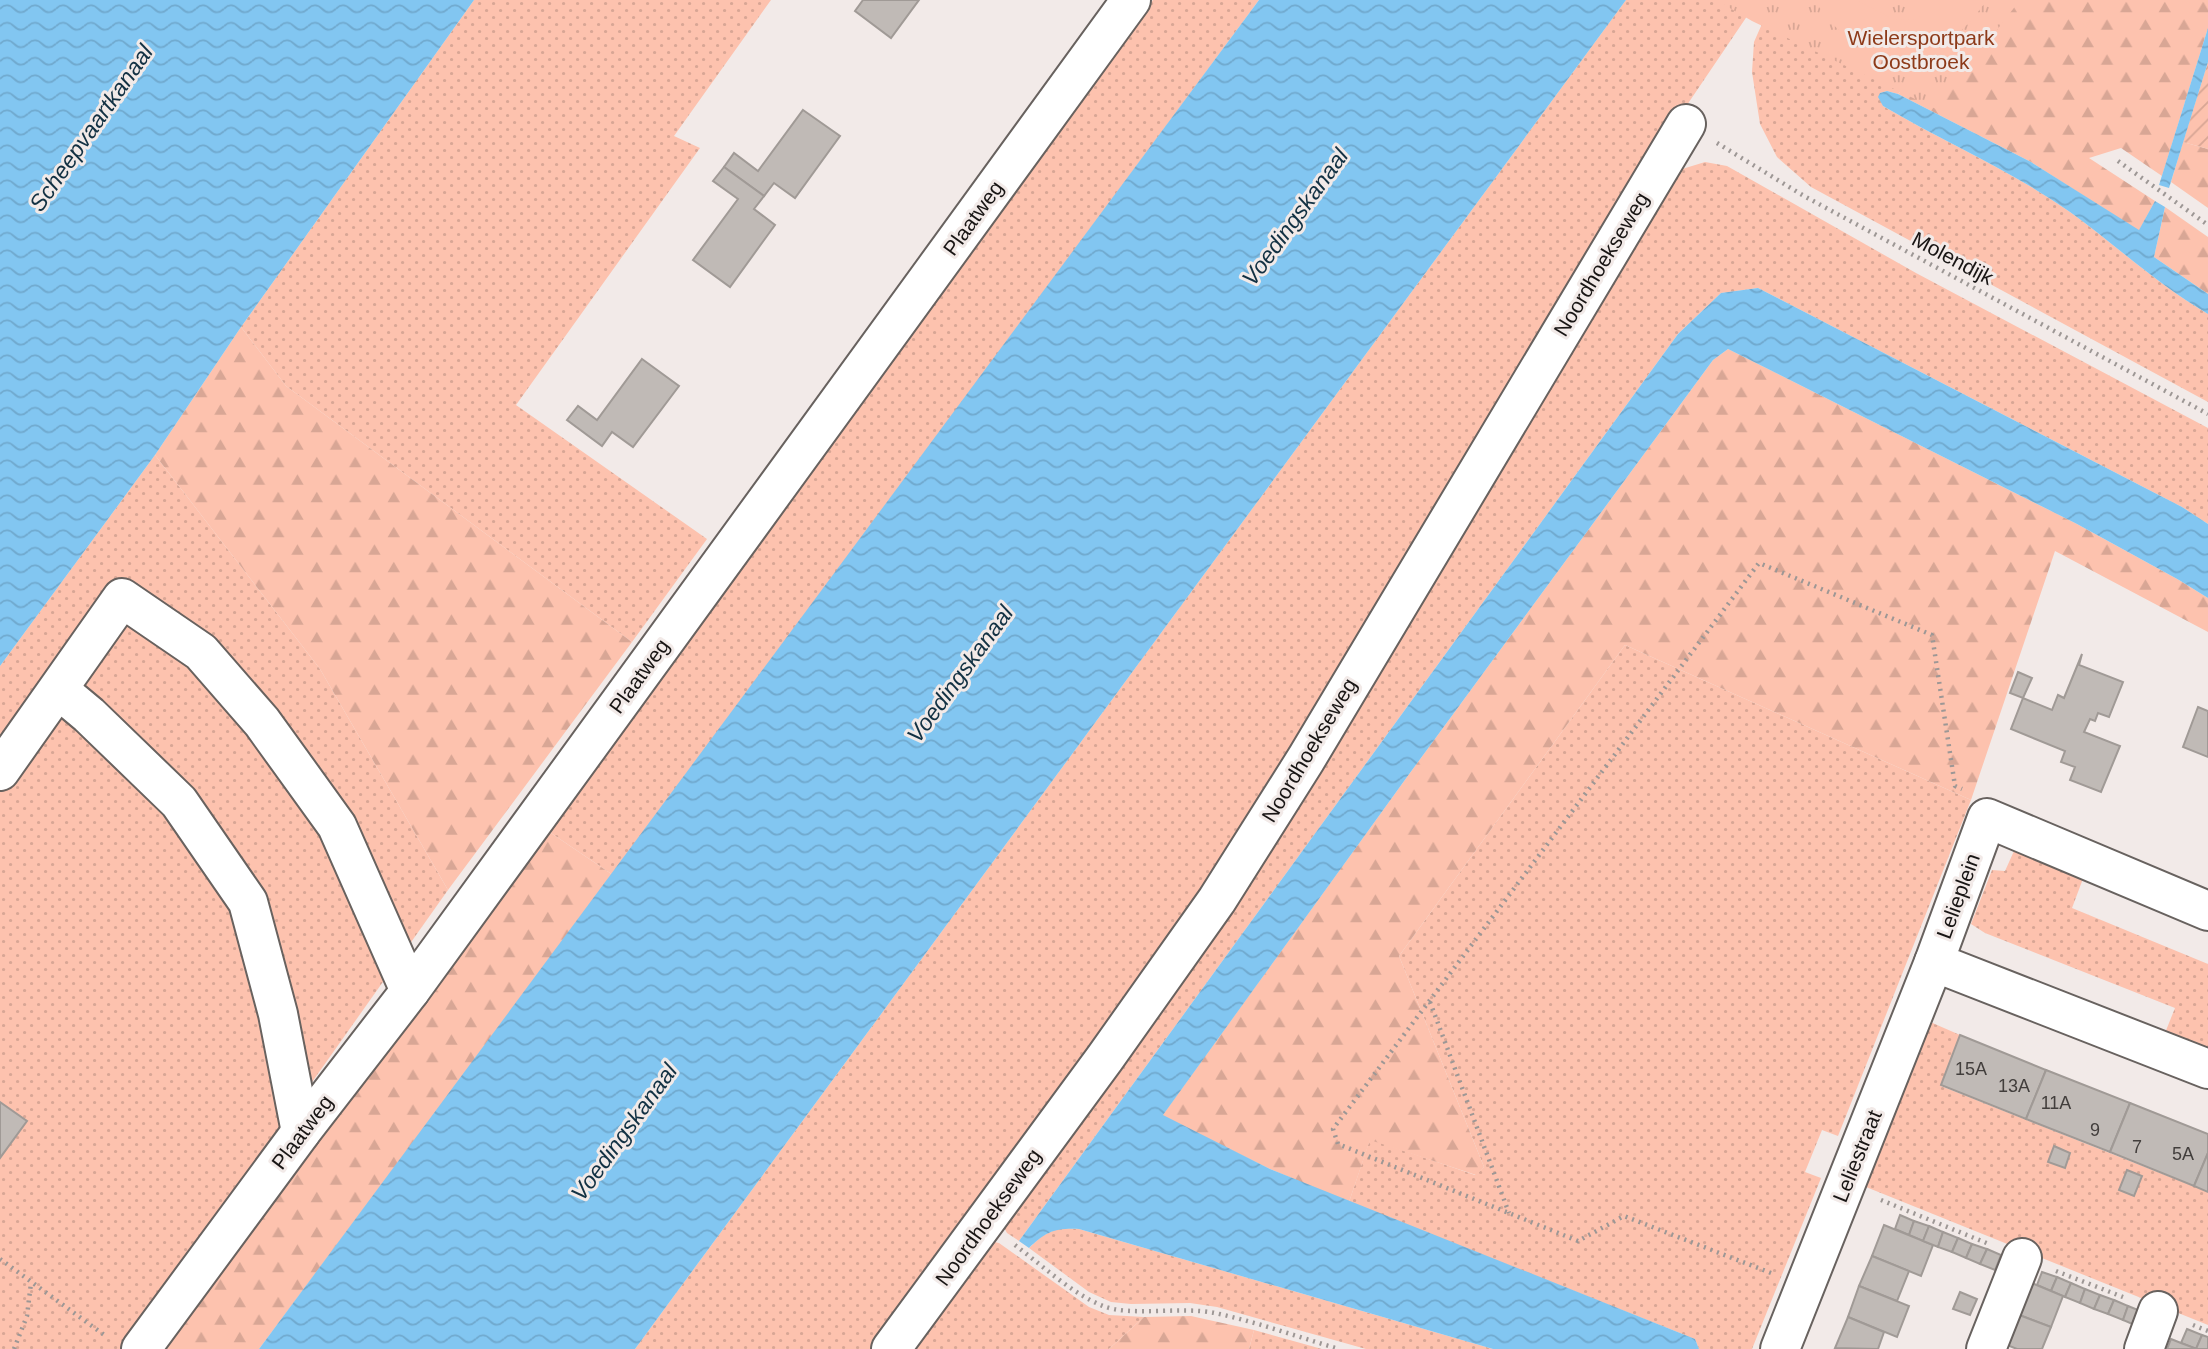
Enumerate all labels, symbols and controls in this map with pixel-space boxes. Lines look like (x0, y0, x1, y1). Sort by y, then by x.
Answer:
park label: Wielersportpark Oostbroek (1847, 26, 1995, 73)
water label: Scheepvaartkanaal (24, 39, 159, 216)
water label: Voedingskanaal (1237, 143, 1354, 291)
street label: Plaatweg (938, 176, 1008, 260)
street label: Noordhoekseweg (1549, 188, 1653, 340)
street label: Molendijk (1908, 227, 1998, 289)
water label: Voedingskanaal (902, 600, 1019, 748)
street label: Plaatweg (604, 634, 674, 718)
street label: Noordhoekseweg (1257, 674, 1361, 826)
street label: Lelieplein (1932, 850, 1984, 942)
water label: Voedingskanaal (566, 1058, 683, 1206)
house number: 15A (1955, 1059, 1987, 1079)
house number: 13A (1998, 1076, 2030, 1096)
street label: Plaatweg (267, 1091, 337, 1173)
house number: 11A (2041, 1093, 2071, 1113)
street label: Leliestraat (1828, 1107, 1886, 1205)
house number: 9 (2090, 1120, 2100, 1140)
house number: 7 (2132, 1137, 2142, 1157)
street label: Noordhoekseweg (931, 1144, 1045, 1290)
house number: 5A (2172, 1144, 2194, 1164)

